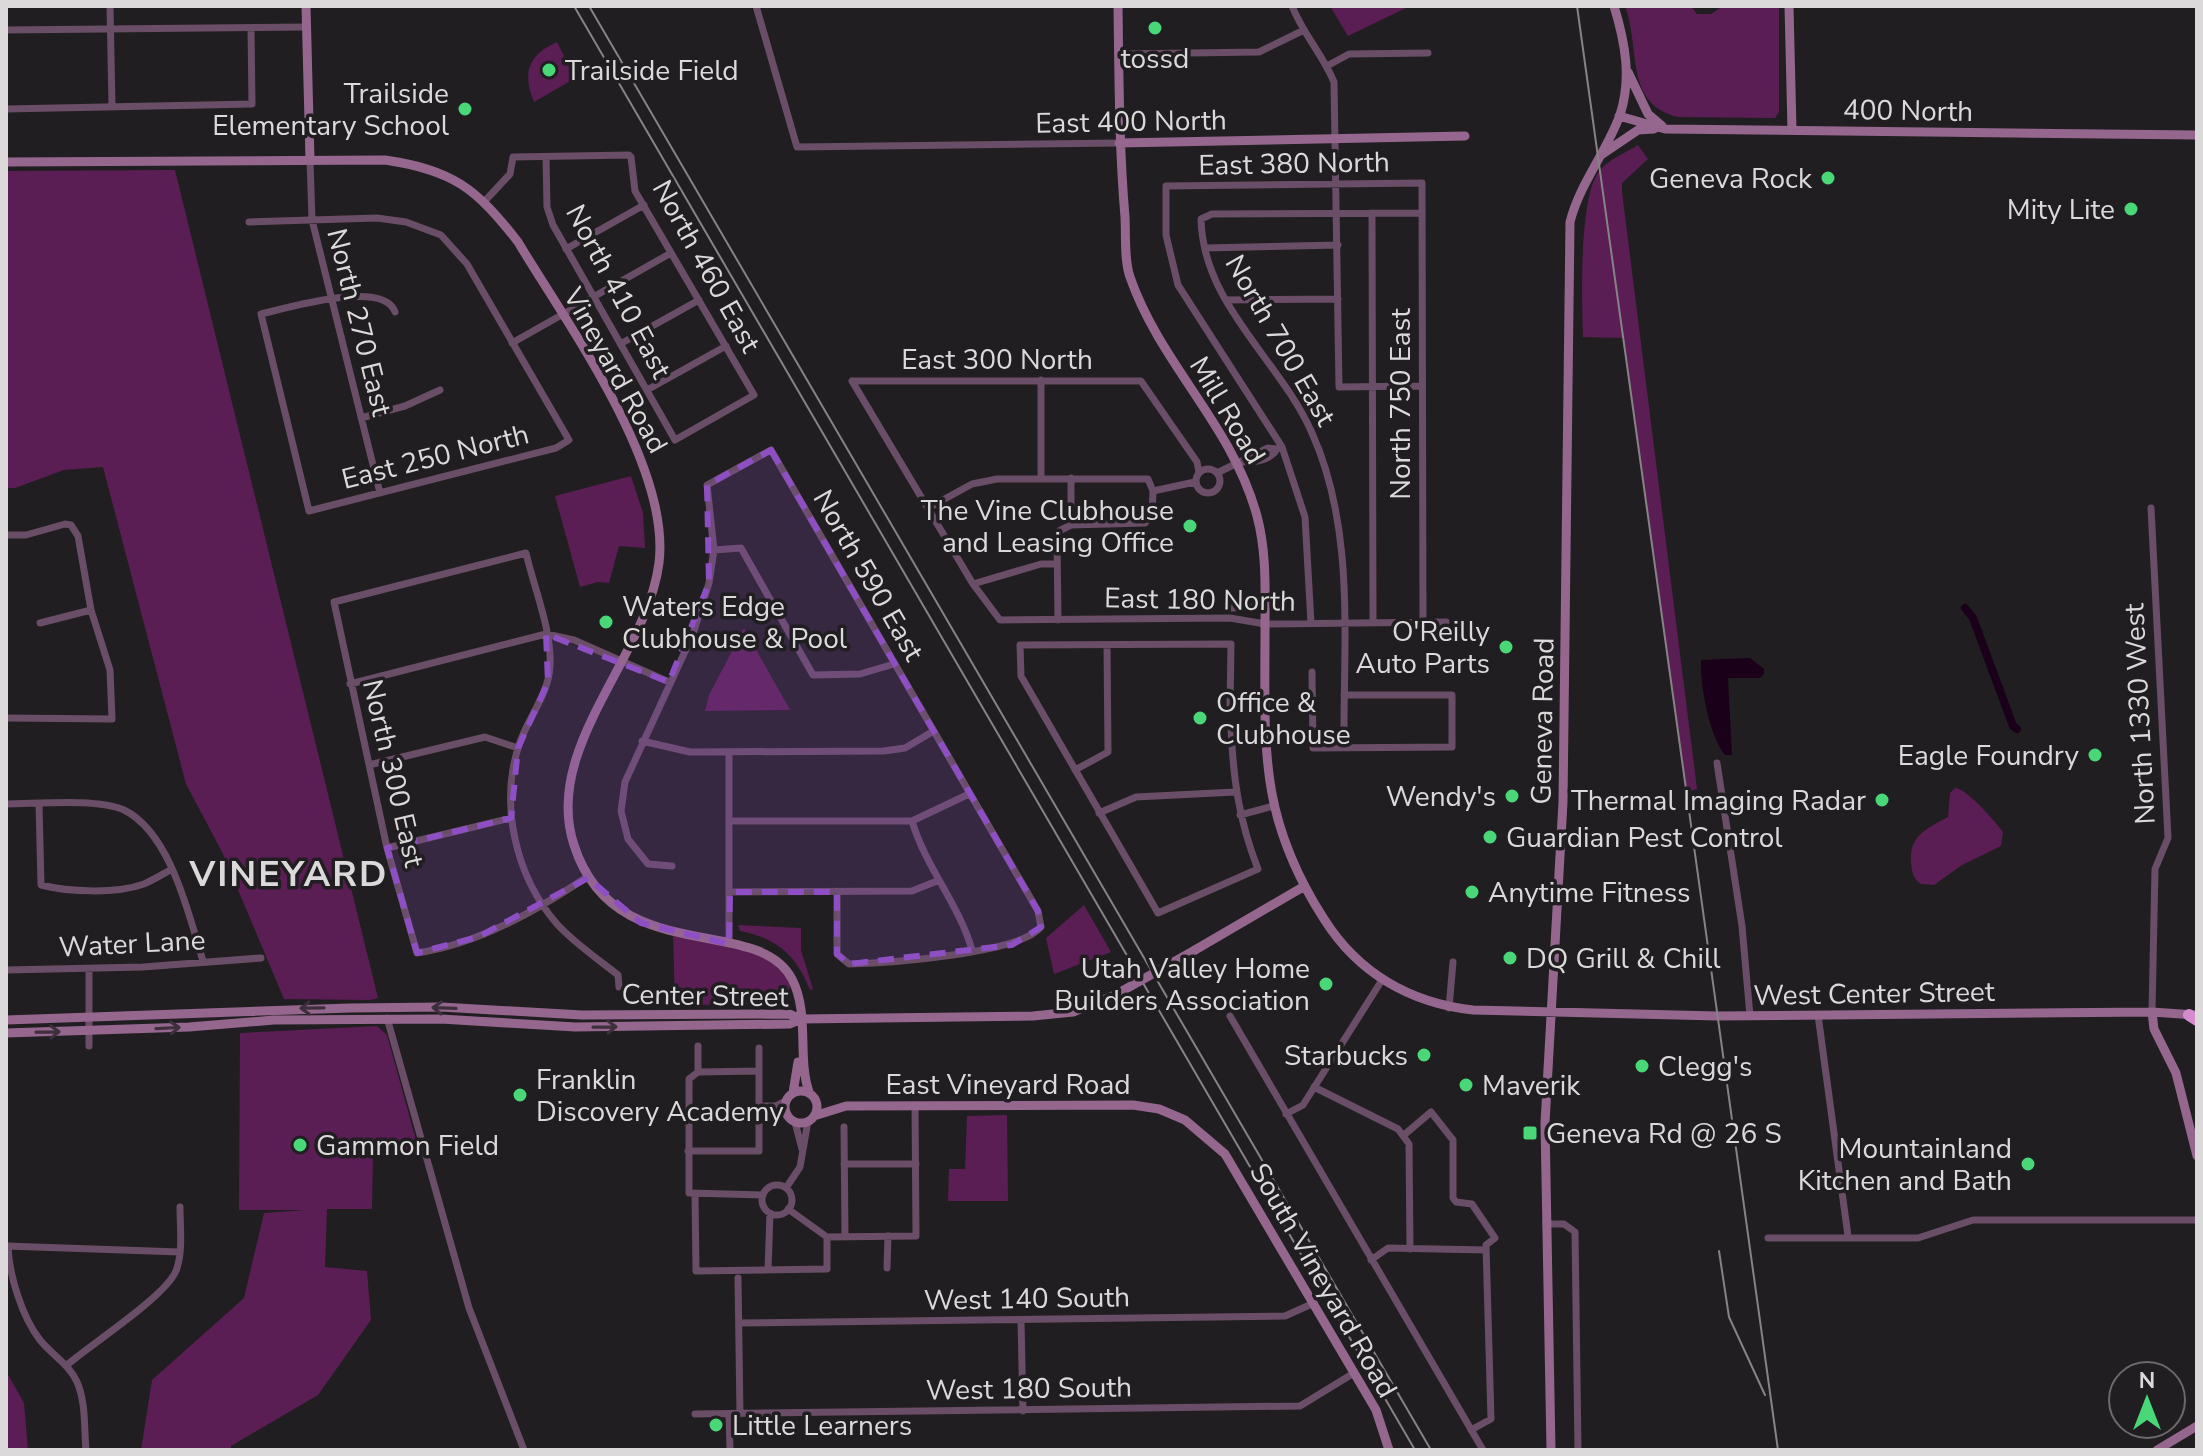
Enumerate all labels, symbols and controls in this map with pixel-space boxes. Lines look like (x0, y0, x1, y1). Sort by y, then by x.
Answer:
marker: tossd (1146, 19, 1164, 37)
place label: tossd (1121, 40, 1189, 78)
place label: Trailside Field (565, 52, 739, 90)
marker: Trailside Field (540, 61, 558, 79)
place label: Trailside Elementary School (212, 75, 450, 145)
street label: 400 North (1842, 91, 1973, 131)
marker: Trailside Elementary School (456, 100, 474, 118)
street label: East 400 North (1035, 101, 1227, 143)
street label: East 380 North (1198, 143, 1390, 185)
place label: Geneva Rock (1649, 160, 1813, 198)
marker: Geneva Rock (1819, 169, 1837, 187)
street label: North 460 East (643, 173, 769, 360)
place label: Mity Lite (2007, 191, 2115, 229)
street label: North 410 East (556, 198, 680, 385)
marker: Mity Lite (2122, 200, 2140, 218)
street label: North 270 East (317, 225, 401, 420)
street label: North 700 East (1216, 248, 1345, 433)
street label: Vineyard Road (553, 280, 676, 460)
street label: North 750 East (1382, 308, 1420, 500)
street label: East 300 North (901, 341, 1093, 379)
street label: Mill Road (1180, 350, 1274, 471)
street label: East 250 North (338, 415, 533, 499)
street label: North 590 East (804, 483, 933, 668)
place label: The Vine Clubhouse and Leasing Office (921, 492, 1174, 562)
marker: The Vine Clubhouse and Leasing Office (1181, 517, 1199, 535)
street label: East 180 North (1104, 579, 1296, 621)
place label: Waters Edge Clubhouse & Pool (622, 588, 848, 658)
street label: North 1330 West (2115, 602, 2165, 826)
marker: Waters Edge Clubhouse & Pool (597, 613, 615, 631)
place label: O'Reilly Auto Parts (1356, 613, 1491, 683)
street label: Geneva Road (1523, 637, 1563, 805)
marker: O'Reilly Auto Parts (1497, 638, 1515, 656)
street label: North 300 East (353, 676, 433, 871)
place label: Office & Clubhouse (1216, 684, 1351, 754)
marker: Office & Clubhouse (1191, 709, 1209, 727)
place label: Eagle Foundry (1898, 737, 2080, 775)
marker: Eagle Foundry (2086, 746, 2104, 764)
place label: Wendy's (1386, 778, 1496, 816)
place label: Thermal Imaging Radar (1571, 782, 1866, 820)
marker: Wendy's (1503, 787, 1521, 805)
marker: Thermal Imaging Radar (1873, 791, 1891, 809)
place label: Guardian Pest Control (1506, 819, 1783, 857)
marker: Guardian Pest Control (1481, 828, 1499, 846)
district label: VINEYARD (189, 850, 388, 899)
place label: Anytime Fitness (1488, 874, 1691, 912)
marker: Anytime Fitness (1463, 883, 1481, 901)
street label: Water Lane (58, 921, 206, 967)
place label: DQ Grill & Chill (1526, 940, 1721, 978)
marker: DQ Grill & Chill (1501, 949, 1519, 967)
place label: Utah Valley Home Builders Association (1054, 950, 1310, 1020)
street label: West Center Street (1753, 973, 1995, 1015)
marker: Utah Valley Home Builders Association (1317, 975, 1335, 993)
street label: Center Street (621, 976, 789, 1016)
one-way arrow (299, 1000, 326, 1016)
one-way arrow (431, 1000, 458, 1015)
one-way arrow (591, 1019, 618, 1035)
one-way arrow (154, 1020, 180, 1035)
one-way arrow (34, 1025, 61, 1040)
place label: Starbucks (1284, 1037, 1408, 1075)
marker: Starbucks (1415, 1046, 1433, 1064)
place label: Clegg's (1658, 1048, 1752, 1086)
marker: Clegg's (1633, 1057, 1651, 1075)
place label: Franklin Discovery Academy (536, 1061, 784, 1131)
street label: East Vineyard Road (885, 1066, 1131, 1104)
place label: Maverik (1482, 1067, 1581, 1105)
marker: Maverik (1457, 1076, 1475, 1094)
marker: Franklin Discovery Academy (511, 1086, 529, 1104)
place label: Geneva Rd @ 26 S (1546, 1115, 1782, 1153)
marker: Geneva Rd @ 26 S (1521, 1124, 1539, 1142)
place label: Gammon Field (316, 1127, 499, 1165)
place label: Mountainland Kitchen and Bath (1798, 1130, 2012, 1200)
marker: Gammon Field (291, 1136, 309, 1154)
marker: Mountainland Kitchen and Bath (2019, 1155, 2037, 1173)
street label: South Vineyard Road (1240, 1156, 1406, 1405)
street label: West 140 South (924, 1278, 1130, 1320)
north arrow (2107, 1360, 2187, 1440)
text: N (2139, 1366, 2155, 1396)
street label: West 180 South (926, 1368, 1132, 1410)
place label: Little Learners (732, 1407, 912, 1445)
marker: Little Learners (707, 1416, 725, 1434)

